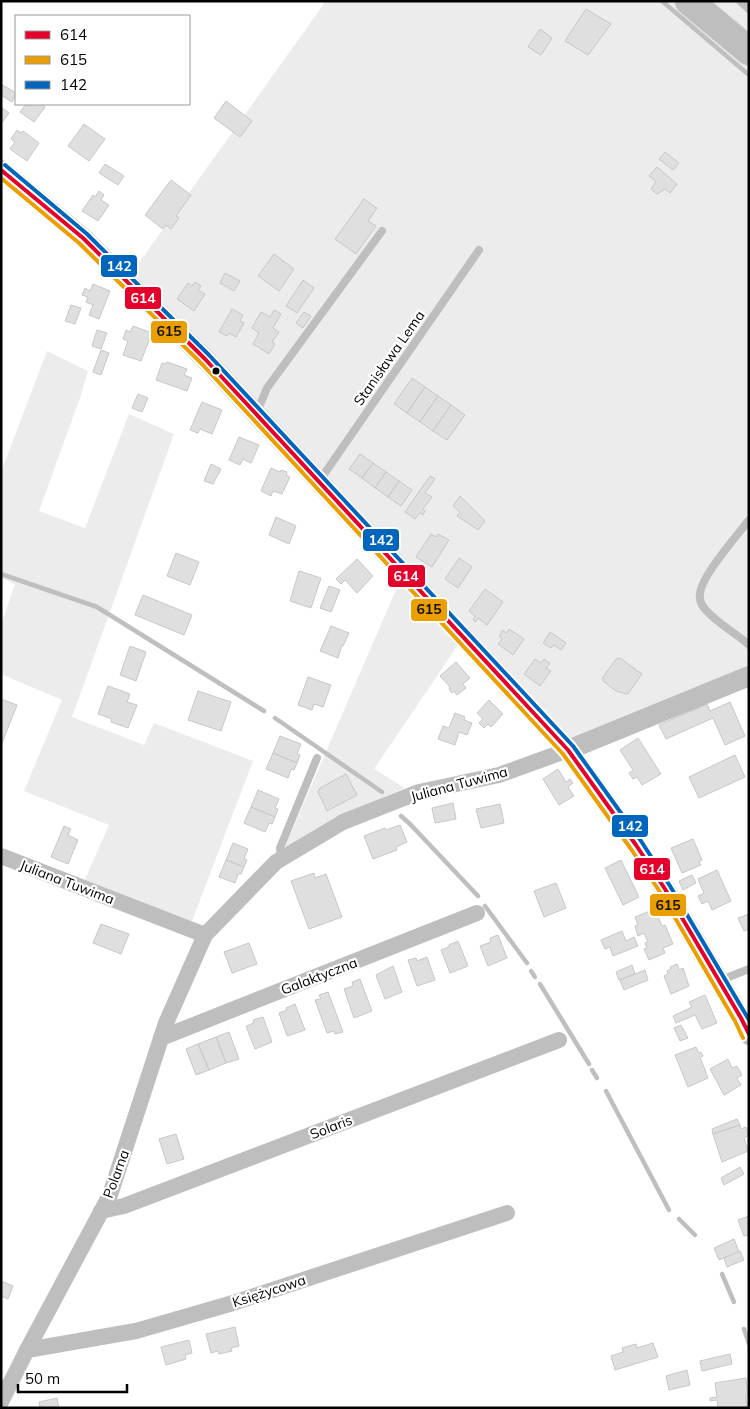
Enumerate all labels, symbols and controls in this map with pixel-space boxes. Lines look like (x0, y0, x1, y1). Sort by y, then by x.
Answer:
legend (15, 15, 190, 105)
text: 614 (60, 25, 87, 44)
text: 615 (60, 50, 87, 69)
text: 142 (60, 75, 87, 94)
line badge: 142 (100, 254, 138, 278)
text: 142 (106, 257, 132, 275)
line badge: 614 (124, 286, 162, 310)
text: 614 (130, 289, 156, 307)
street label: Stanisława Lema (349, 307, 429, 409)
line badge: 615 (150, 320, 188, 344)
text: 615 (156, 322, 182, 340)
unlabelled marker (211, 366, 221, 376)
line badge: 142 (362, 528, 400, 552)
text: 142 (368, 531, 394, 549)
line badge: 614 (387, 564, 426, 588)
text: 614 (393, 567, 419, 585)
line badge: 615 (410, 598, 448, 622)
text: 615 (416, 600, 442, 618)
street label: Juliana Tuwima (409, 762, 509, 806)
line badge: 142 (611, 814, 649, 838)
text: 142 (617, 817, 643, 835)
street label: Juliana Tuwima (17, 856, 117, 908)
line badge: 614 (633, 857, 671, 881)
text: 614 (639, 860, 665, 878)
line badge: 615 (649, 893, 687, 917)
text: 615 (655, 896, 681, 914)
street label: Galaktyczna (278, 953, 360, 999)
street label: Solaris (307, 1111, 355, 1143)
street label: Polarna (99, 1147, 133, 1201)
street label: Księżycowa (230, 1271, 308, 1311)
scale bar (18, 1362, 126, 1394)
text: 50 m (25, 1369, 60, 1388)

